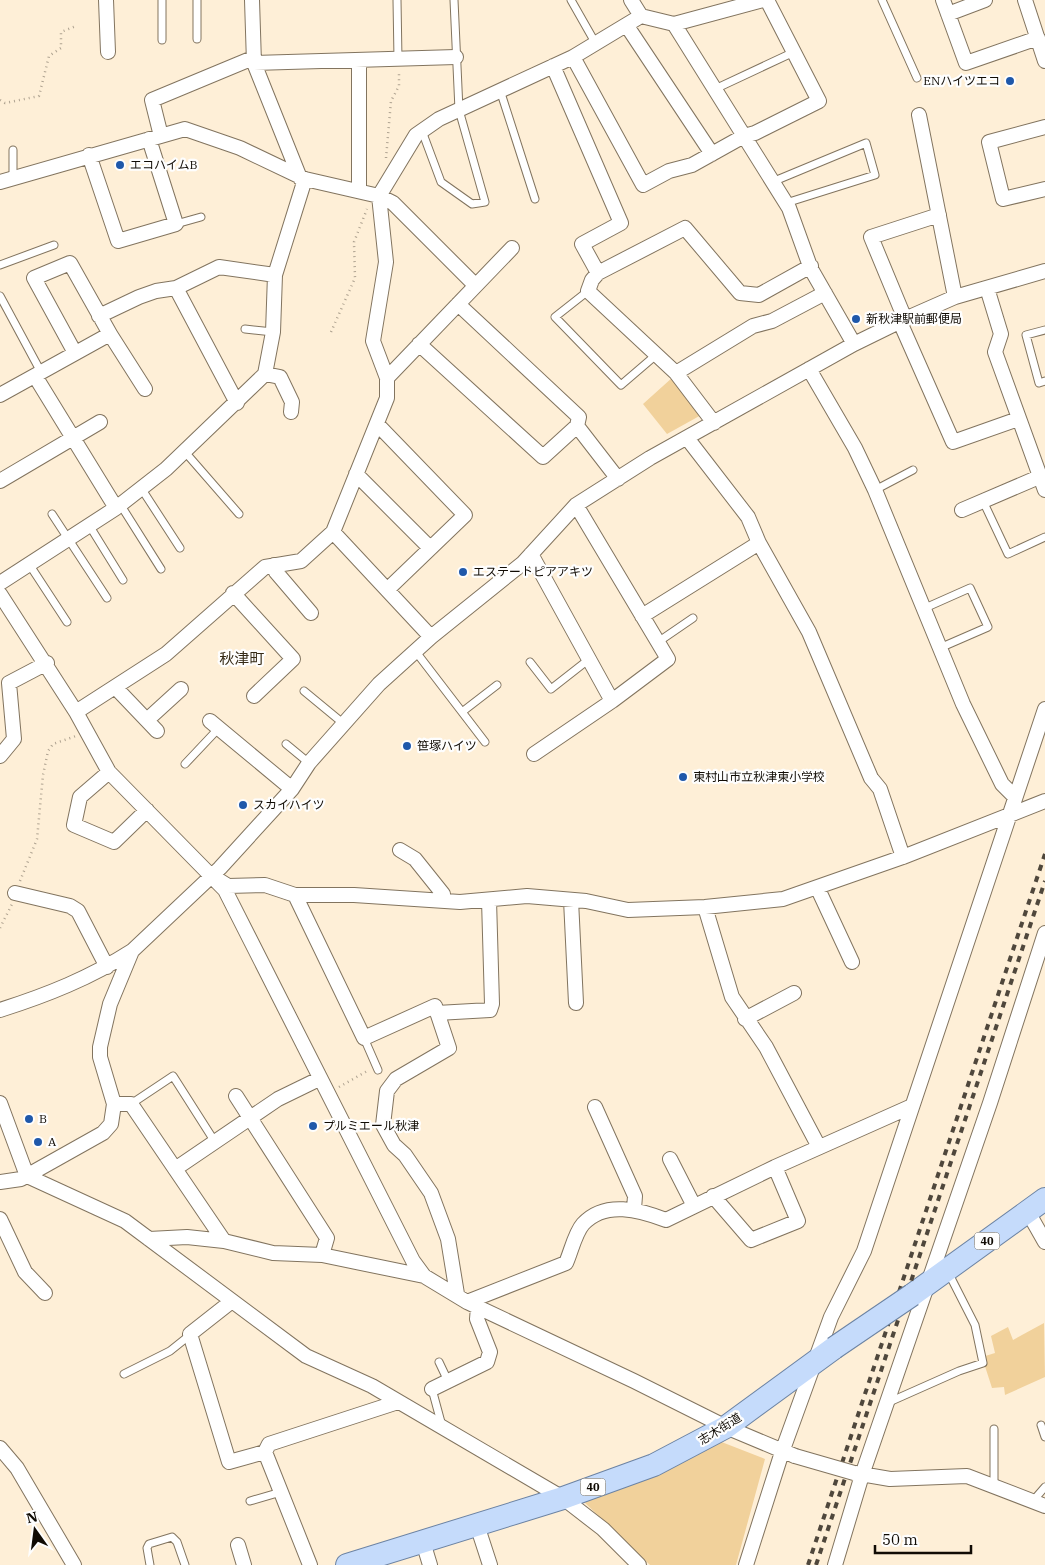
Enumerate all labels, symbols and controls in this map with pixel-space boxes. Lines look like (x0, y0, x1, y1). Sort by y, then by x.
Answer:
place label: ENハイツエコ (923, 73, 1000, 88)
marker: ENハイツエコ (1004, 75, 1016, 87)
place label: エコハイムB (130, 157, 198, 172)
marker: エコハイムB (114, 159, 126, 171)
place label: 新秋津駅前郵便局 (866, 311, 962, 326)
marker: 新秋津駅前郵便局 (850, 313, 862, 325)
place label: エステートピアアキツ (473, 564, 593, 579)
marker: エステートピアアキツ (457, 566, 469, 578)
district label: 秋津町 (219, 649, 265, 668)
place label: 笹塚ハイツ (417, 738, 477, 753)
marker: 笹塚ハイツ (401, 740, 413, 752)
place label: 東村山市立秋津東小学校 (693, 769, 825, 784)
marker: 東村山市立秋津東小学校 (677, 771, 689, 783)
place label: スカイハイツ (253, 797, 325, 812)
marker: スカイハイツ (237, 799, 249, 811)
place label: B (39, 1111, 47, 1126)
marker: B (23, 1113, 35, 1125)
place label: プルミエール秋津 (323, 1118, 419, 1133)
marker: プルミエール秋津 (307, 1120, 319, 1132)
place label: A (48, 1134, 57, 1149)
marker: A (32, 1136, 44, 1148)
road number: 40 (974, 1232, 1000, 1250)
street label: 志木街道 (695, 1409, 744, 1448)
road number: 40 (580, 1478, 606, 1495)
north arrow (10, 1505, 60, 1555)
text: N (24, 1507, 39, 1527)
scale bar (875, 1522, 971, 1554)
text: 50 m (882, 1530, 918, 1549)

